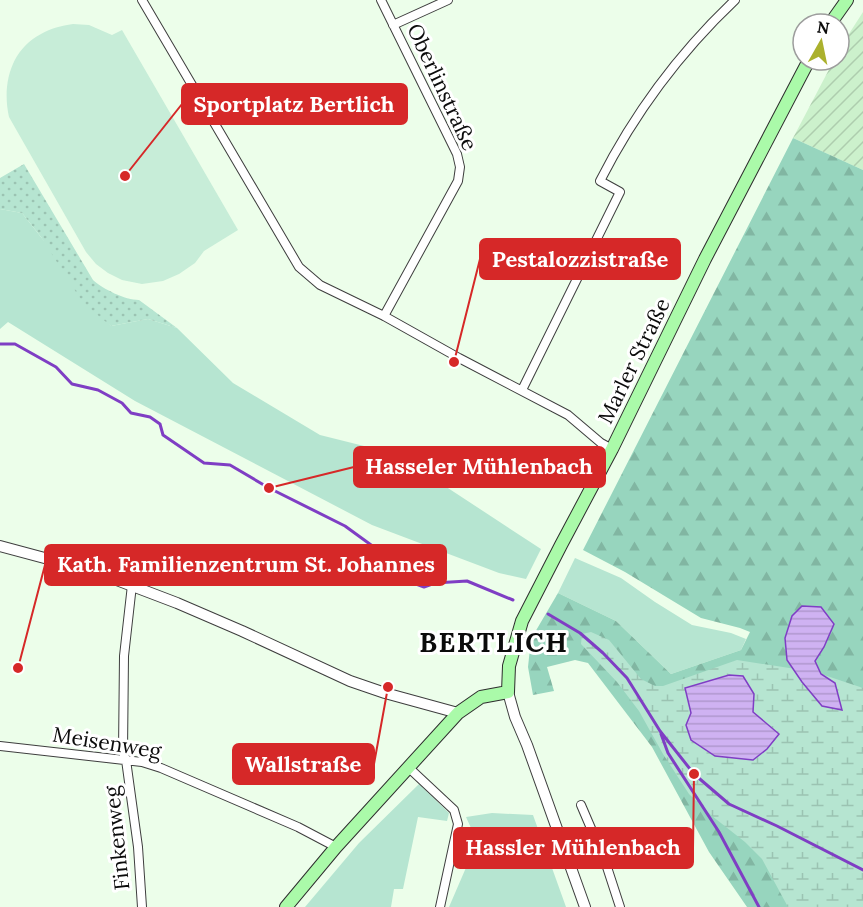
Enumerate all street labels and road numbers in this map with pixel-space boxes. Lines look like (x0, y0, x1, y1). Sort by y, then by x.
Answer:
street label: Oberlinstraße (401, 19, 484, 155)
street label: Marler Straße (592, 294, 676, 428)
street label: Meisenweg (51, 721, 164, 764)
street label: Finkenweg (98, 784, 135, 891)

